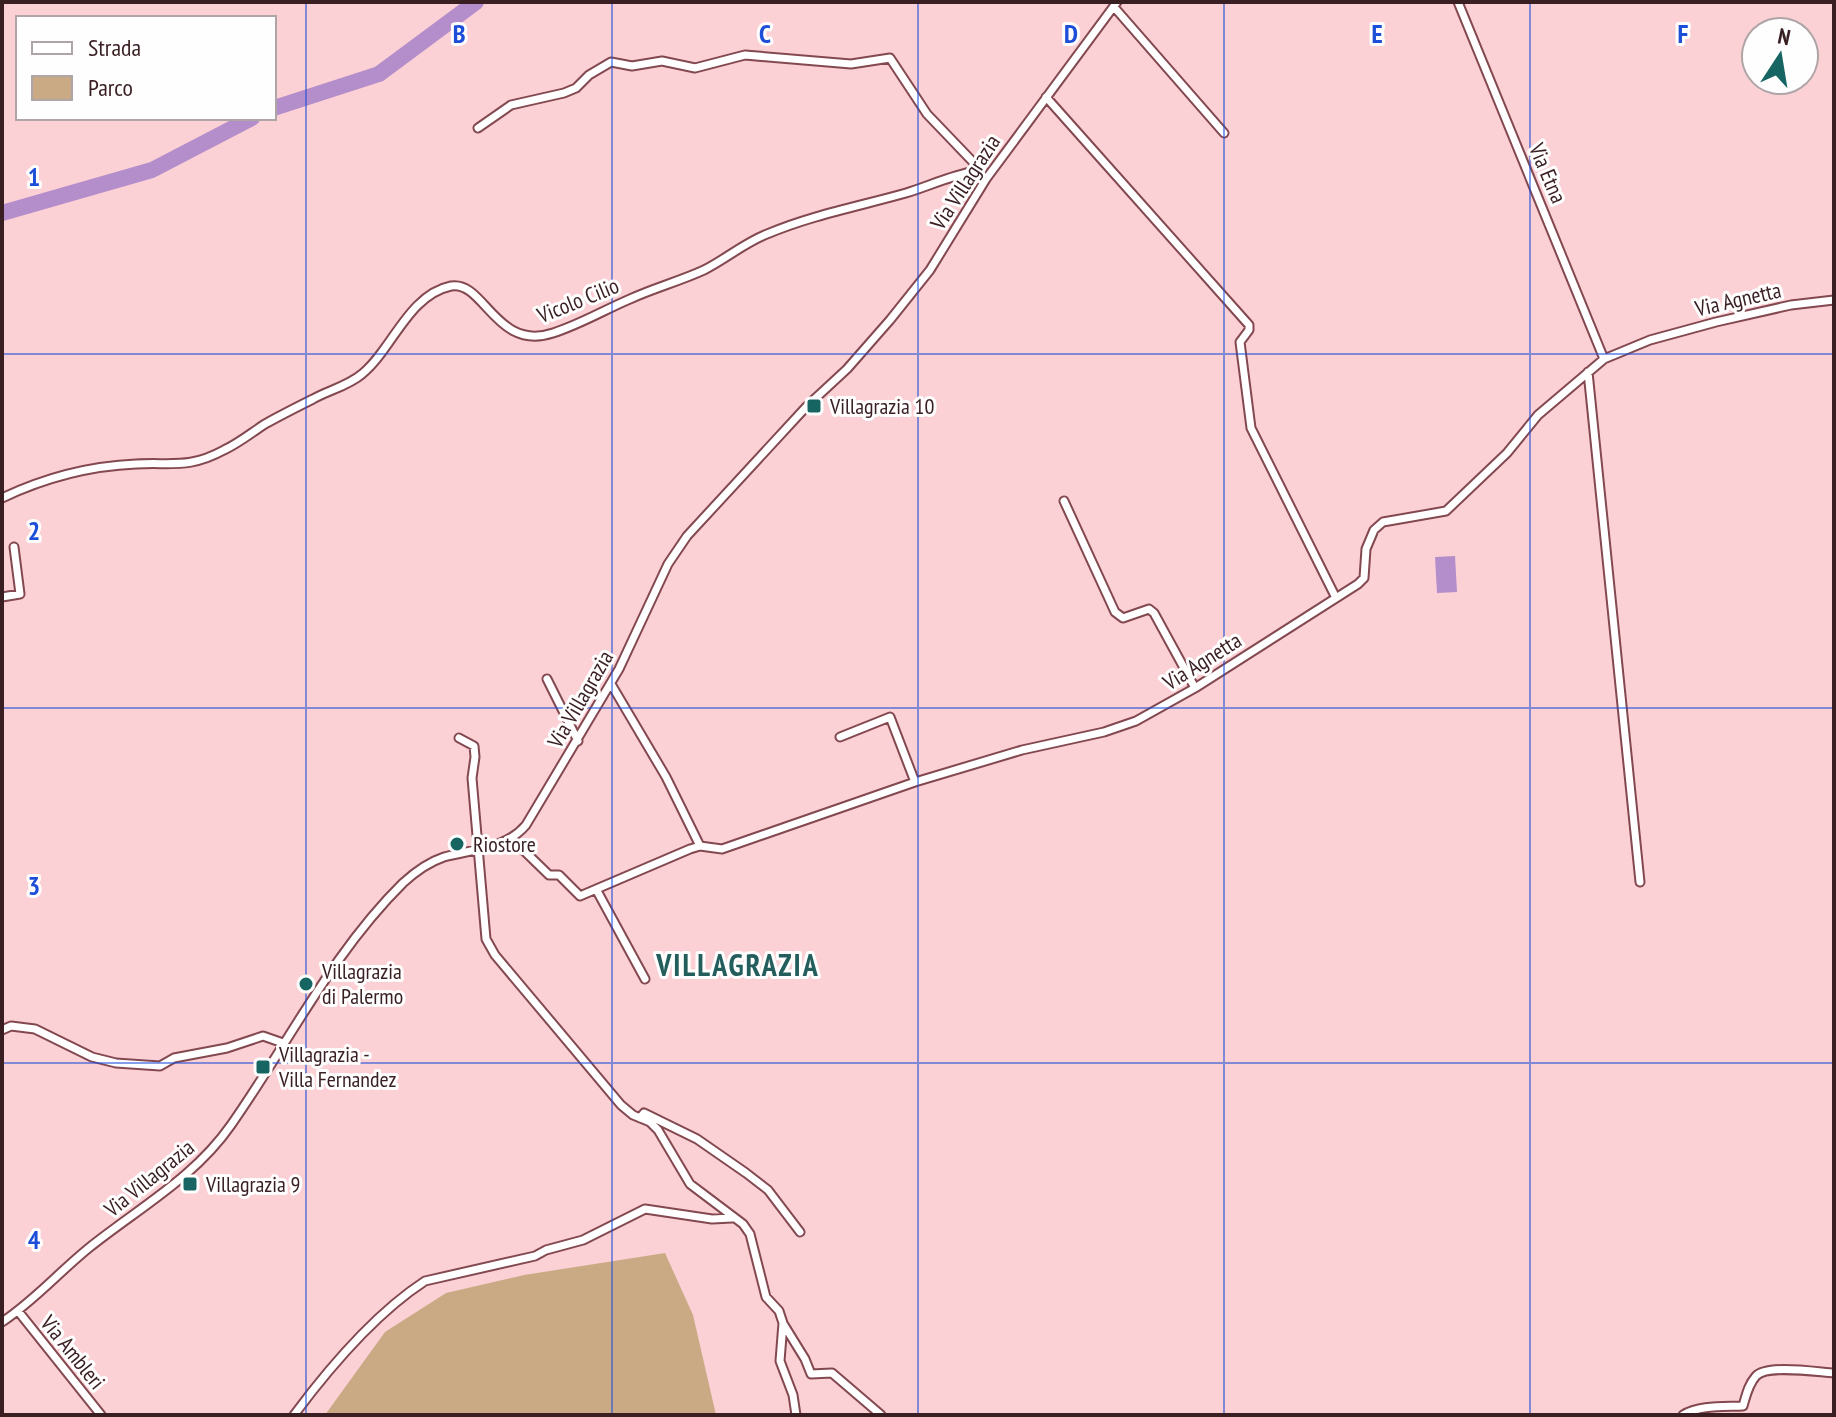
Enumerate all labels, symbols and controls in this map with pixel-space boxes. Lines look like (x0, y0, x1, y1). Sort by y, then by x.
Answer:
legend (16, 16, 276, 120)
north arrow (1740, 16, 1820, 96)
text: B (453, 17, 466, 50)
text: C (759, 17, 771, 50)
text: D (1064, 17, 1078, 50)
text: E (1371, 17, 1383, 50)
text: F (1678, 17, 1689, 50)
text: N (1775, 22, 1793, 51)
text: Strada (88, 32, 141, 63)
text: Parco (88, 72, 133, 103)
street label: Via Villagrazia (923, 129, 1006, 236)
street label: Via Etna (1523, 138, 1573, 207)
text: 1 (28, 160, 40, 193)
street label: Vicolo Cilio (532, 271, 623, 329)
street label: Via Agnetta (1691, 276, 1784, 323)
place label: Villagrazia 10 (829, 392, 934, 420)
marker: Villagrazia 10 (805, 397, 823, 415)
text: 2 (28, 514, 40, 547)
street label: Via Agnetta (1157, 626, 1246, 696)
street label: Via Villagrazia (540, 645, 619, 754)
place label: Riostore (473, 830, 536, 858)
marker: Riostore (448, 835, 466, 853)
text: 3 (28, 869, 40, 902)
district label: VILLAGRAZIA (655, 945, 820, 984)
place label: Villagrazia di Palermo (321, 957, 403, 1010)
marker: Villagrazia di Palermo (297, 975, 315, 993)
place label: Villagrazia - Villa Fernandez (278, 1040, 396, 1093)
marker: Villagrazia - Villa Fernandez (254, 1058, 272, 1076)
street label: Via Villagrazia (98, 1133, 200, 1223)
place label: Villagrazia 9 (205, 1170, 300, 1198)
marker: Villagrazia 9 (181, 1175, 199, 1193)
text: 4 (28, 1223, 41, 1256)
street label: Via Ambleri (34, 1309, 111, 1395)

